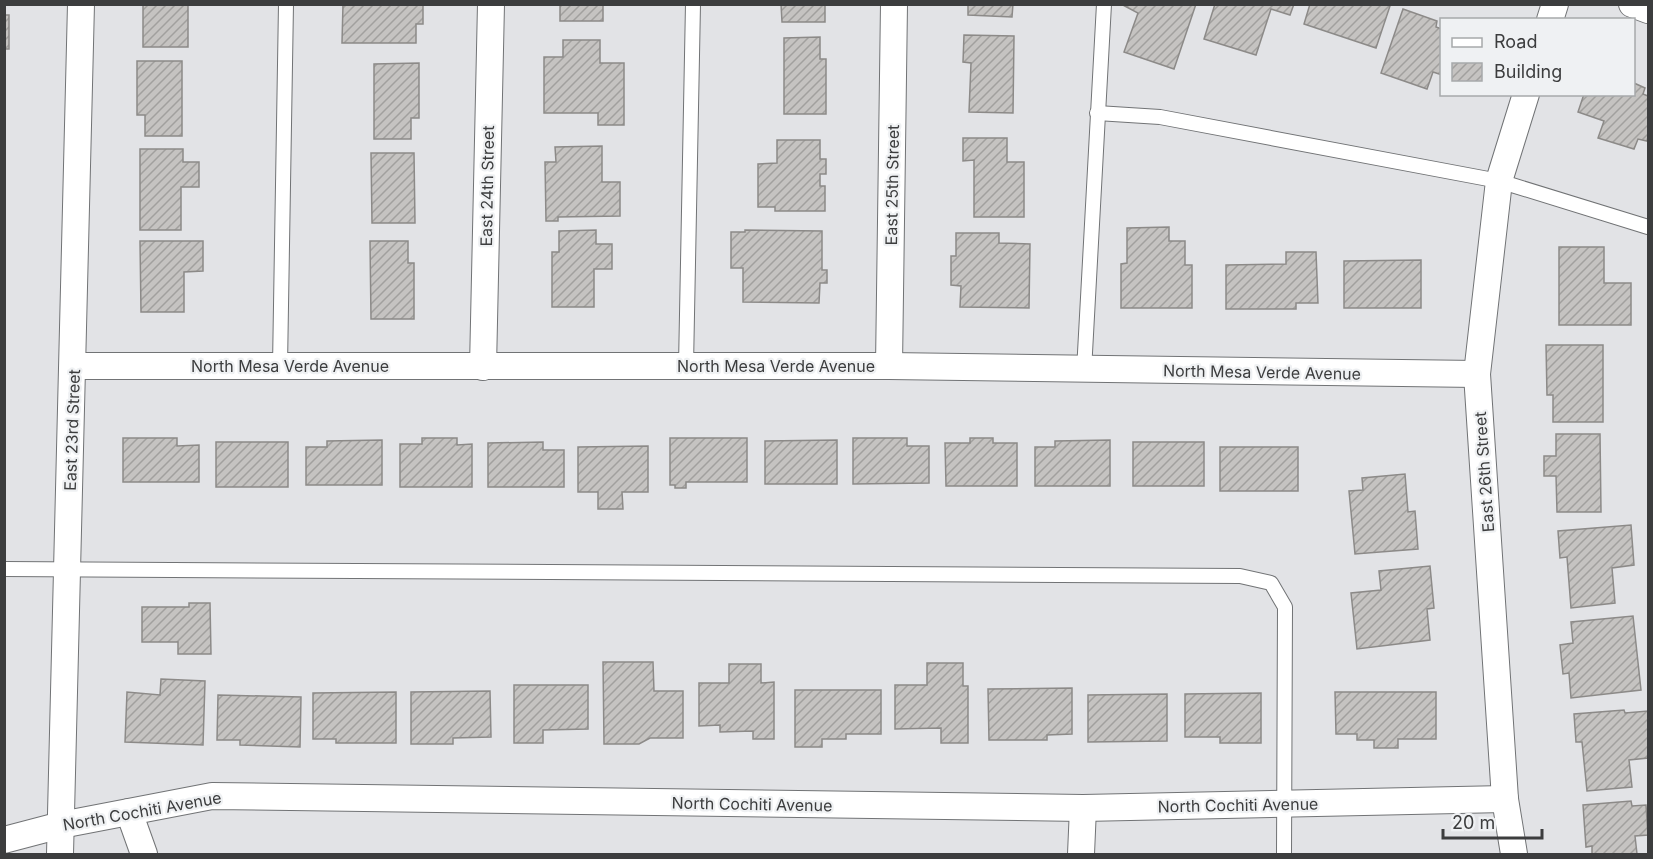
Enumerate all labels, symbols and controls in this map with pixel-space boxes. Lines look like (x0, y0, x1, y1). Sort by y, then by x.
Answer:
legend (1440, 18, 1635, 96)
text: Road (1494, 31, 1537, 52)
text: Building (1494, 61, 1562, 82)
street label: East 24th Street (476, 125, 498, 247)
street label: East 25th Street (881, 125, 903, 245)
street label: North Mesa Verde Avenue (191, 356, 389, 376)
street label: North Mesa Verde Avenue (677, 356, 875, 376)
street label: North Mesa Verde Avenue (1163, 360, 1361, 384)
street label: East 23rd Street (60, 369, 84, 491)
street label: East 26th Street (1470, 411, 1498, 533)
street label: North Cochiti Avenue (61, 787, 223, 835)
street label: North Cochiti Avenue (671, 793, 833, 815)
street label: North Cochiti Avenue (1157, 794, 1319, 816)
scale bar (1443, 802, 1542, 840)
text: 20 m (1452, 812, 1495, 833)

